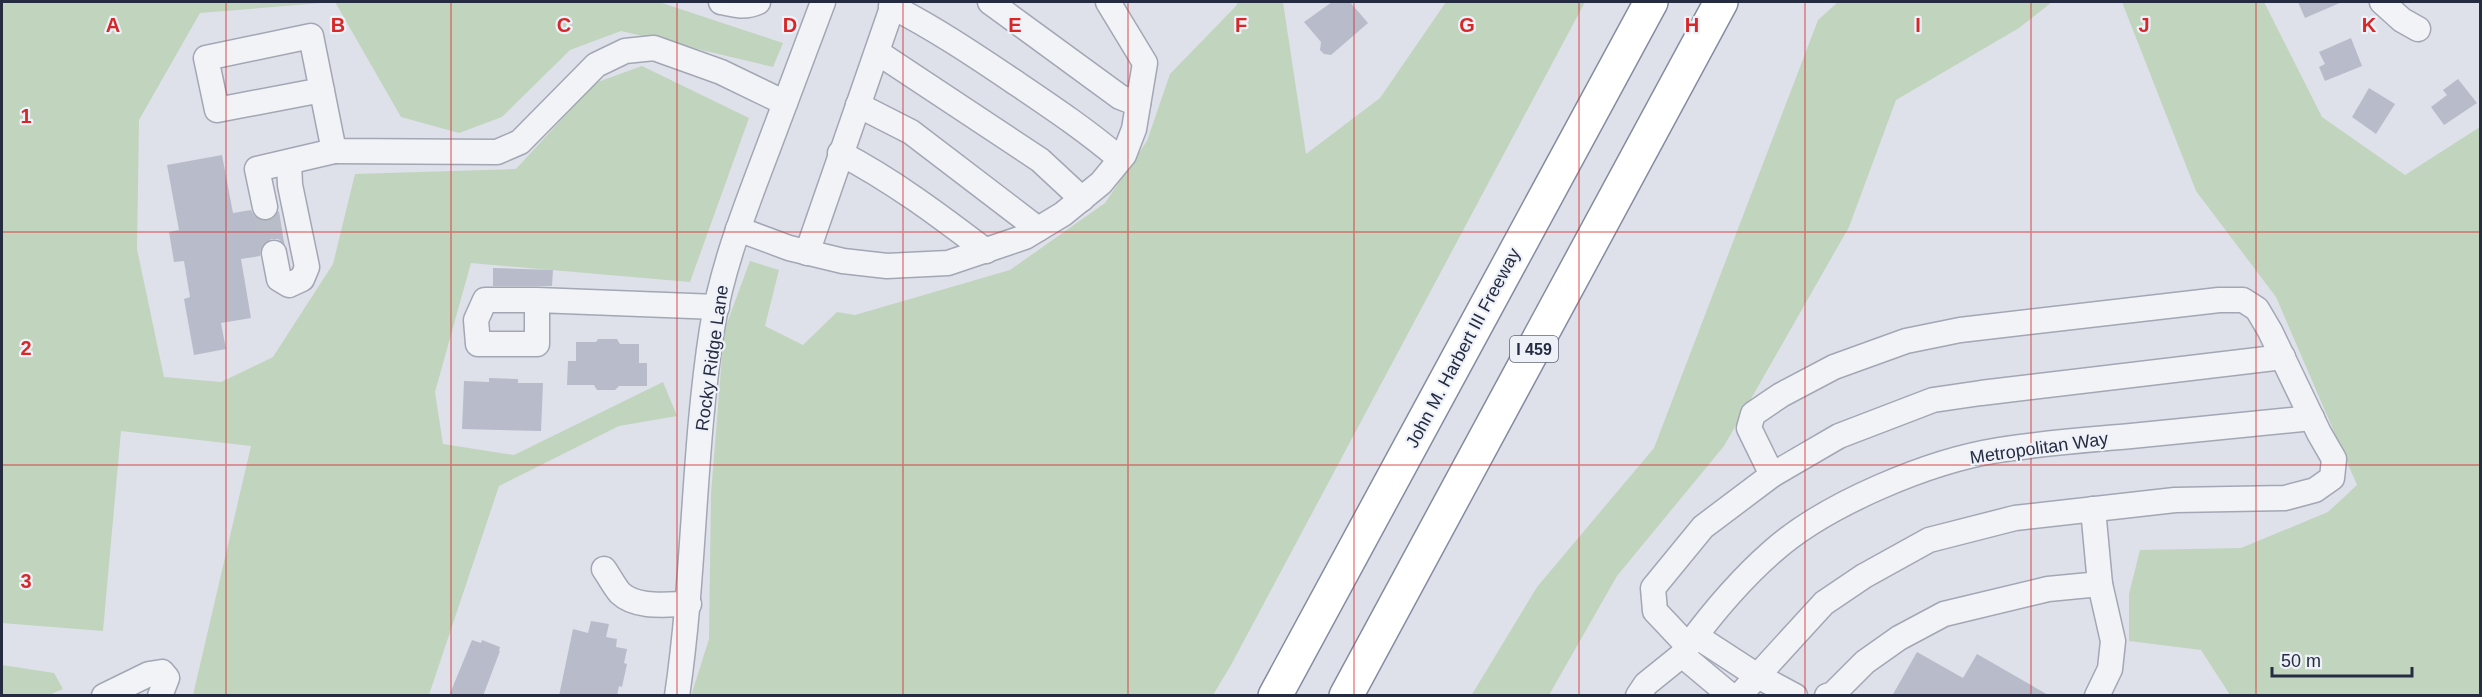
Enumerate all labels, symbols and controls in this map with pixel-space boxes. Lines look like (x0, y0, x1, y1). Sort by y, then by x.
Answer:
text: A (106, 14, 120, 36)
text: B (331, 14, 345, 36)
text: C (557, 14, 571, 36)
text: D (783, 14, 797, 36)
text: E (1008, 14, 1022, 36)
text: F (1235, 14, 1247, 36)
text: G (1459, 14, 1475, 36)
text: H (1685, 14, 1699, 36)
text: I (1915, 14, 1921, 36)
text: J (2138, 14, 2150, 36)
text: K (2362, 14, 2377, 36)
text: 1 (20, 105, 32, 127)
street label: John M. Harbert III Freeway (1402, 245, 1524, 451)
street label: Rocky Ridge Lane (692, 284, 732, 432)
road number: I 459 (1510, 336, 1558, 362)
text: 2 (20, 337, 32, 359)
street label: Metropolitan Way (1969, 428, 2109, 468)
text: 3 (20, 570, 32, 592)
scale bar (2272, 640, 2412, 678)
text: 50 m (2281, 651, 2321, 671)

